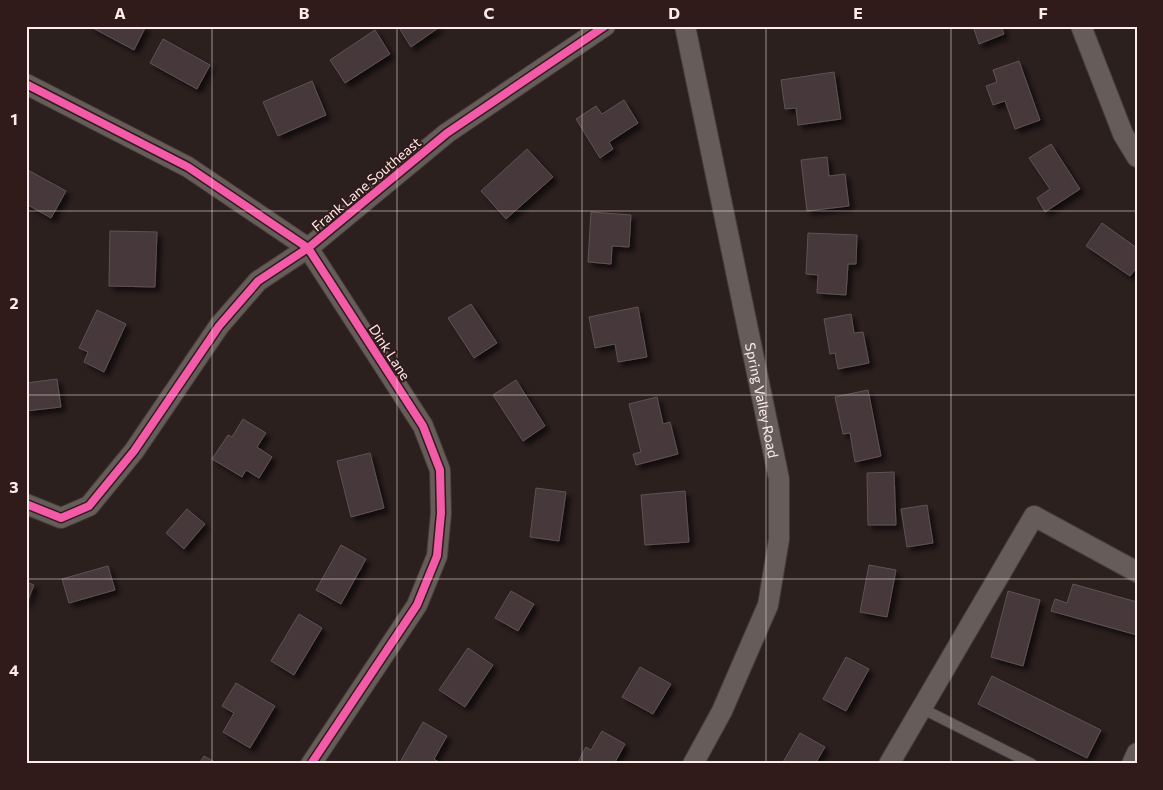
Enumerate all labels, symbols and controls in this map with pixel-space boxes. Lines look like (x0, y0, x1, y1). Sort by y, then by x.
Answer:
text: A (114, 3, 126, 22)
text: B (299, 3, 310, 22)
text: C (484, 3, 495, 22)
text: D (668, 3, 680, 22)
text: E (853, 3, 863, 22)
text: F (1038, 3, 1048, 22)
text: 1 (10, 109, 18, 128)
street label: Frank Lane Southeast (308, 133, 424, 235)
text: 2 (9, 293, 19, 312)
street label: Dink Lane (366, 321, 414, 383)
street label: Spring Valley Road (742, 341, 783, 459)
text: 3 (9, 477, 19, 496)
text: 4 (9, 660, 19, 679)

